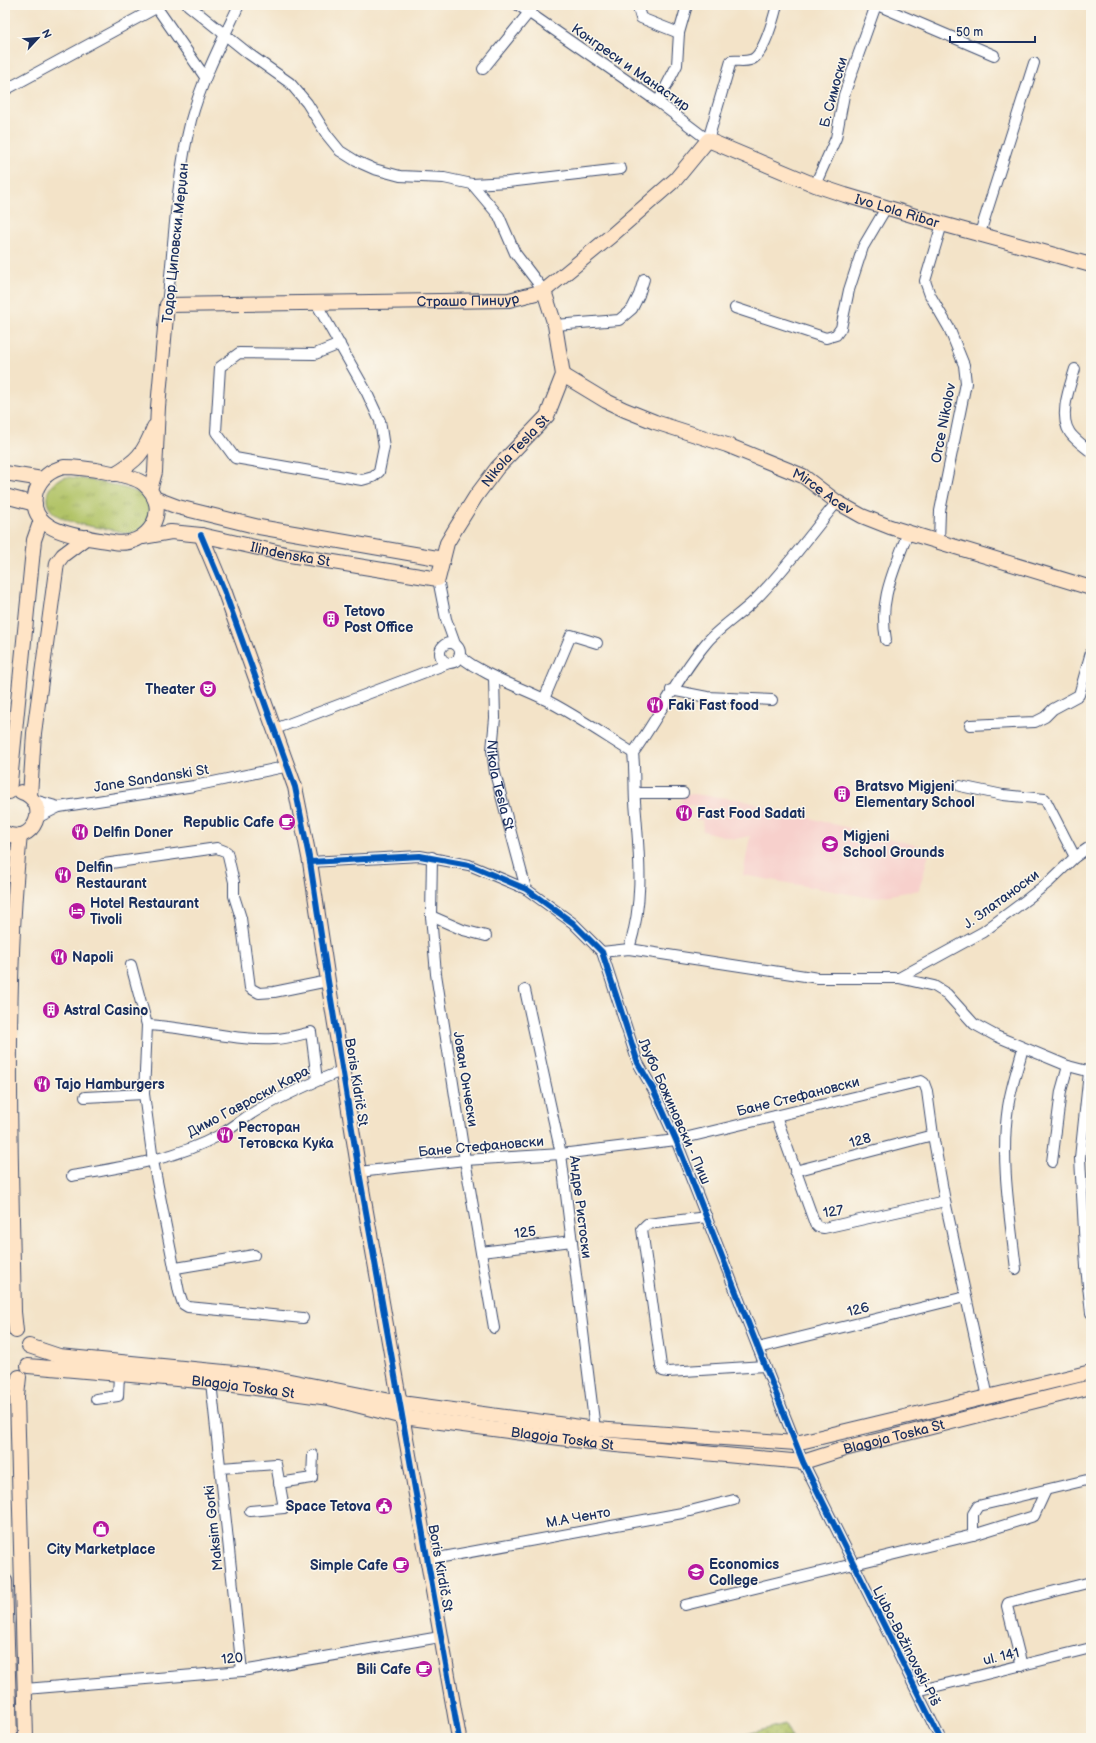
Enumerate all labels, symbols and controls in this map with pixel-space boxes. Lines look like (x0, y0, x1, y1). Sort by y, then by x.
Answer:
north arrow (18, 18, 58, 58)
scale bar (950, 18, 1035, 44)
street label: Конгреси и Манастир (568, 20, 693, 115)
text: 50 m (956, 25, 983, 40)
text: N (39, 27, 54, 40)
street label: Б. Симоски (816, 55, 851, 129)
street label: Тодор Циповски Мерџан (159, 162, 192, 324)
street label: Ivo Lola Ribar (853, 190, 942, 232)
street label: Страшо Пинџур (416, 290, 521, 310)
street label: Orce Nikolov (927, 381, 960, 464)
street label: Nikola Tesla St (478, 411, 553, 490)
street label: Mirce Acev (790, 465, 856, 518)
street label: Ilindenska St (249, 538, 332, 570)
place label: Tetovo Post Office (344, 603, 413, 636)
building icon: Tetovo Post Office (321, 609, 341, 629)
theatre icon: Theater (198, 679, 218, 699)
place label: Theater (145, 681, 195, 698)
restaurant icon: Faki Fast food (645, 695, 665, 715)
place label: Faki Fast food (668, 697, 759, 714)
street label: Nikola Tesla St (483, 739, 518, 833)
street label: Jane Sandanski St (92, 761, 210, 796)
place label: Bratsvo Migjeni Elementary School (855, 778, 975, 811)
building icon: Bratsvo Migjeni Elementary School (832, 784, 852, 804)
restaurant icon: Fast Food Sadati (674, 803, 694, 823)
place label: Fast Food Sadati (697, 805, 805, 822)
cafe icon: Republic Cafe (277, 812, 297, 832)
place label: Republic Cafe (183, 814, 274, 831)
restaurant icon: Delfin Doner (70, 822, 90, 842)
place label: Delfin Doner (93, 824, 174, 841)
place label: Migjeni School Grounds (843, 828, 944, 861)
school or university icon: Migjeni School Grounds (820, 834, 840, 854)
place label: Delfin Restaurant (76, 859, 147, 892)
restaurant icon: Delfin Restaurant (53, 865, 73, 885)
street label: Ј. Златаноски (960, 866, 1042, 933)
place label: Hotel Restaurant Tivoli (90, 895, 199, 928)
hotel icon: Hotel Restaurant Tivoli (67, 901, 87, 921)
restaurant icon: Napoli (49, 947, 69, 967)
place label: Napoli (72, 949, 114, 966)
building icon: Astral Casino (41, 1000, 61, 1020)
place label: Astral Casino (63, 1002, 148, 1019)
street label: Јован Ончески (450, 1030, 481, 1128)
street label: Љубо Божиновски - Пиш (634, 1035, 715, 1187)
street label: Boris Kidrič St (341, 1037, 372, 1128)
street label: Димо Гавроски Кара (184, 1062, 313, 1141)
street label: Бане Стефановски (735, 1073, 861, 1120)
restaurant icon: Tajo Hamburgers (32, 1074, 52, 1094)
place label: Tajo Hamburgers (55, 1076, 165, 1093)
place label: Ресторан Тетовска Куќа (238, 1119, 335, 1152)
restaurant icon: Ресторан Тетовска Куќа (215, 1125, 235, 1145)
street label: 128 (847, 1129, 873, 1152)
street label: Бане Стефановски (418, 1133, 545, 1160)
street label: Андре Ристоски (566, 1154, 595, 1260)
street label: 127 (822, 1201, 845, 1221)
street label: 125 (513, 1223, 537, 1242)
street label: 126 (845, 1298, 871, 1320)
street label: Blagoja Toska St (191, 1372, 296, 1402)
street label: Blagoja Toska St (841, 1416, 947, 1458)
street label: Blagoja Toska St (510, 1424, 615, 1454)
street label: Maksim Gorki (201, 1484, 226, 1572)
public building icon: Space Tetova (374, 1496, 394, 1516)
place label: Space Tetova (286, 1498, 371, 1515)
street label: М.А Ченто (544, 1503, 612, 1532)
shop icon: City Marketplace (91, 1519, 111, 1539)
street label: Boris Kirdič St (424, 1523, 457, 1614)
place label: City Marketplace (47, 1541, 155, 1558)
cafe icon: Simple Cafe (391, 1555, 411, 1575)
place label: Economics College (709, 1556, 779, 1589)
place label: Simple Cafe (310, 1557, 388, 1574)
school or university icon: Economics College (686, 1562, 706, 1582)
street label: Ljubo-Božinovski-Piš (869, 1583, 944, 1709)
street label: ul. 141 (981, 1644, 1021, 1669)
street label: 120 (220, 1649, 244, 1668)
cafe icon: Bili Cafe (414, 1659, 434, 1679)
place label: Bili Cafe (356, 1661, 411, 1678)

